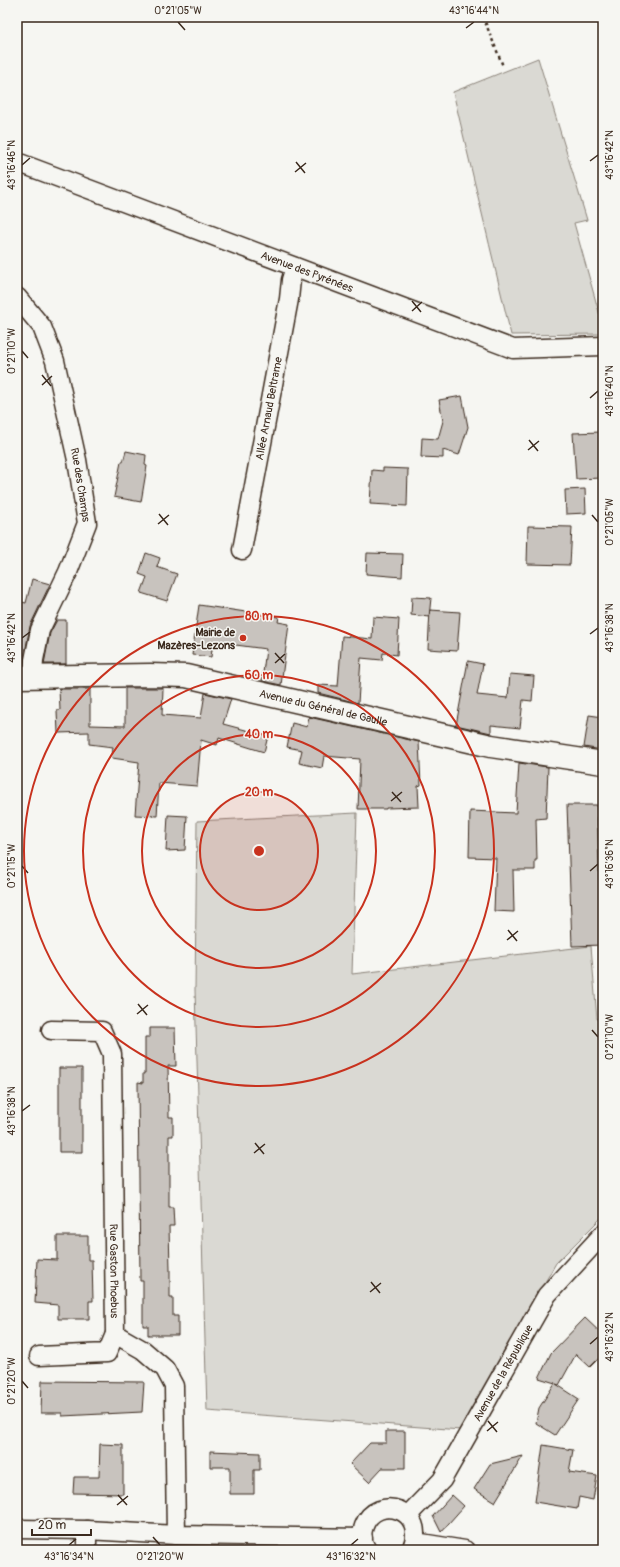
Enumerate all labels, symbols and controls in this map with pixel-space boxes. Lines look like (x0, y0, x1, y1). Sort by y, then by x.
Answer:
text: 0°21'05"W (154, 5, 202, 17)
text: 43°16'44"N (449, 5, 499, 17)
text: 43°16'42"N (604, 130, 616, 180)
text: 43°16'46"N (6, 140, 18, 190)
street label: Avenue des Pyrénées (259, 249, 355, 295)
text: 0°21'10"W (6, 328, 18, 374)
street label: Allée Arnaud Beltrame (253, 355, 285, 461)
text: 43°16'40"N (604, 365, 616, 416)
street label: Rue des Champs (67, 447, 93, 523)
text: 0°21'05"W (604, 498, 616, 546)
text: 43°16'38"N (604, 603, 616, 652)
text: 80 m (245, 609, 273, 624)
text: 43°16'42"N (6, 613, 18, 663)
place label: Mairie de Mazères-Lezons (158, 626, 236, 652)
marker: Mairie de Mazères-Lezons (238, 633, 248, 643)
text: 60 m (245, 668, 274, 683)
street label: Avenue du Général de Gaulle (258, 687, 389, 729)
text: 40 m (244, 727, 274, 742)
text: 20 m (245, 785, 273, 800)
text: 43°16'36"N (604, 839, 616, 889)
text: 0°21'15"W (6, 843, 18, 888)
centre of rings (252, 844, 266, 858)
text: 0°21'10"W (604, 1014, 616, 1060)
text: 43°16'38"N (6, 1086, 18, 1135)
street label: Rue Gaston Phoebus (107, 1224, 121, 1318)
text: 43°16'32"N (604, 1312, 616, 1362)
street label: Avenue de la République (471, 1322, 536, 1424)
text: 0°21'20"W (6, 1357, 18, 1405)
scale bar (32, 1511, 91, 1537)
text: 20 m (38, 1518, 67, 1533)
text: 43°16'34"N (44, 1551, 94, 1563)
text: 0°21'20"W (136, 1551, 184, 1563)
text: 43°16'32"N (326, 1551, 376, 1563)

